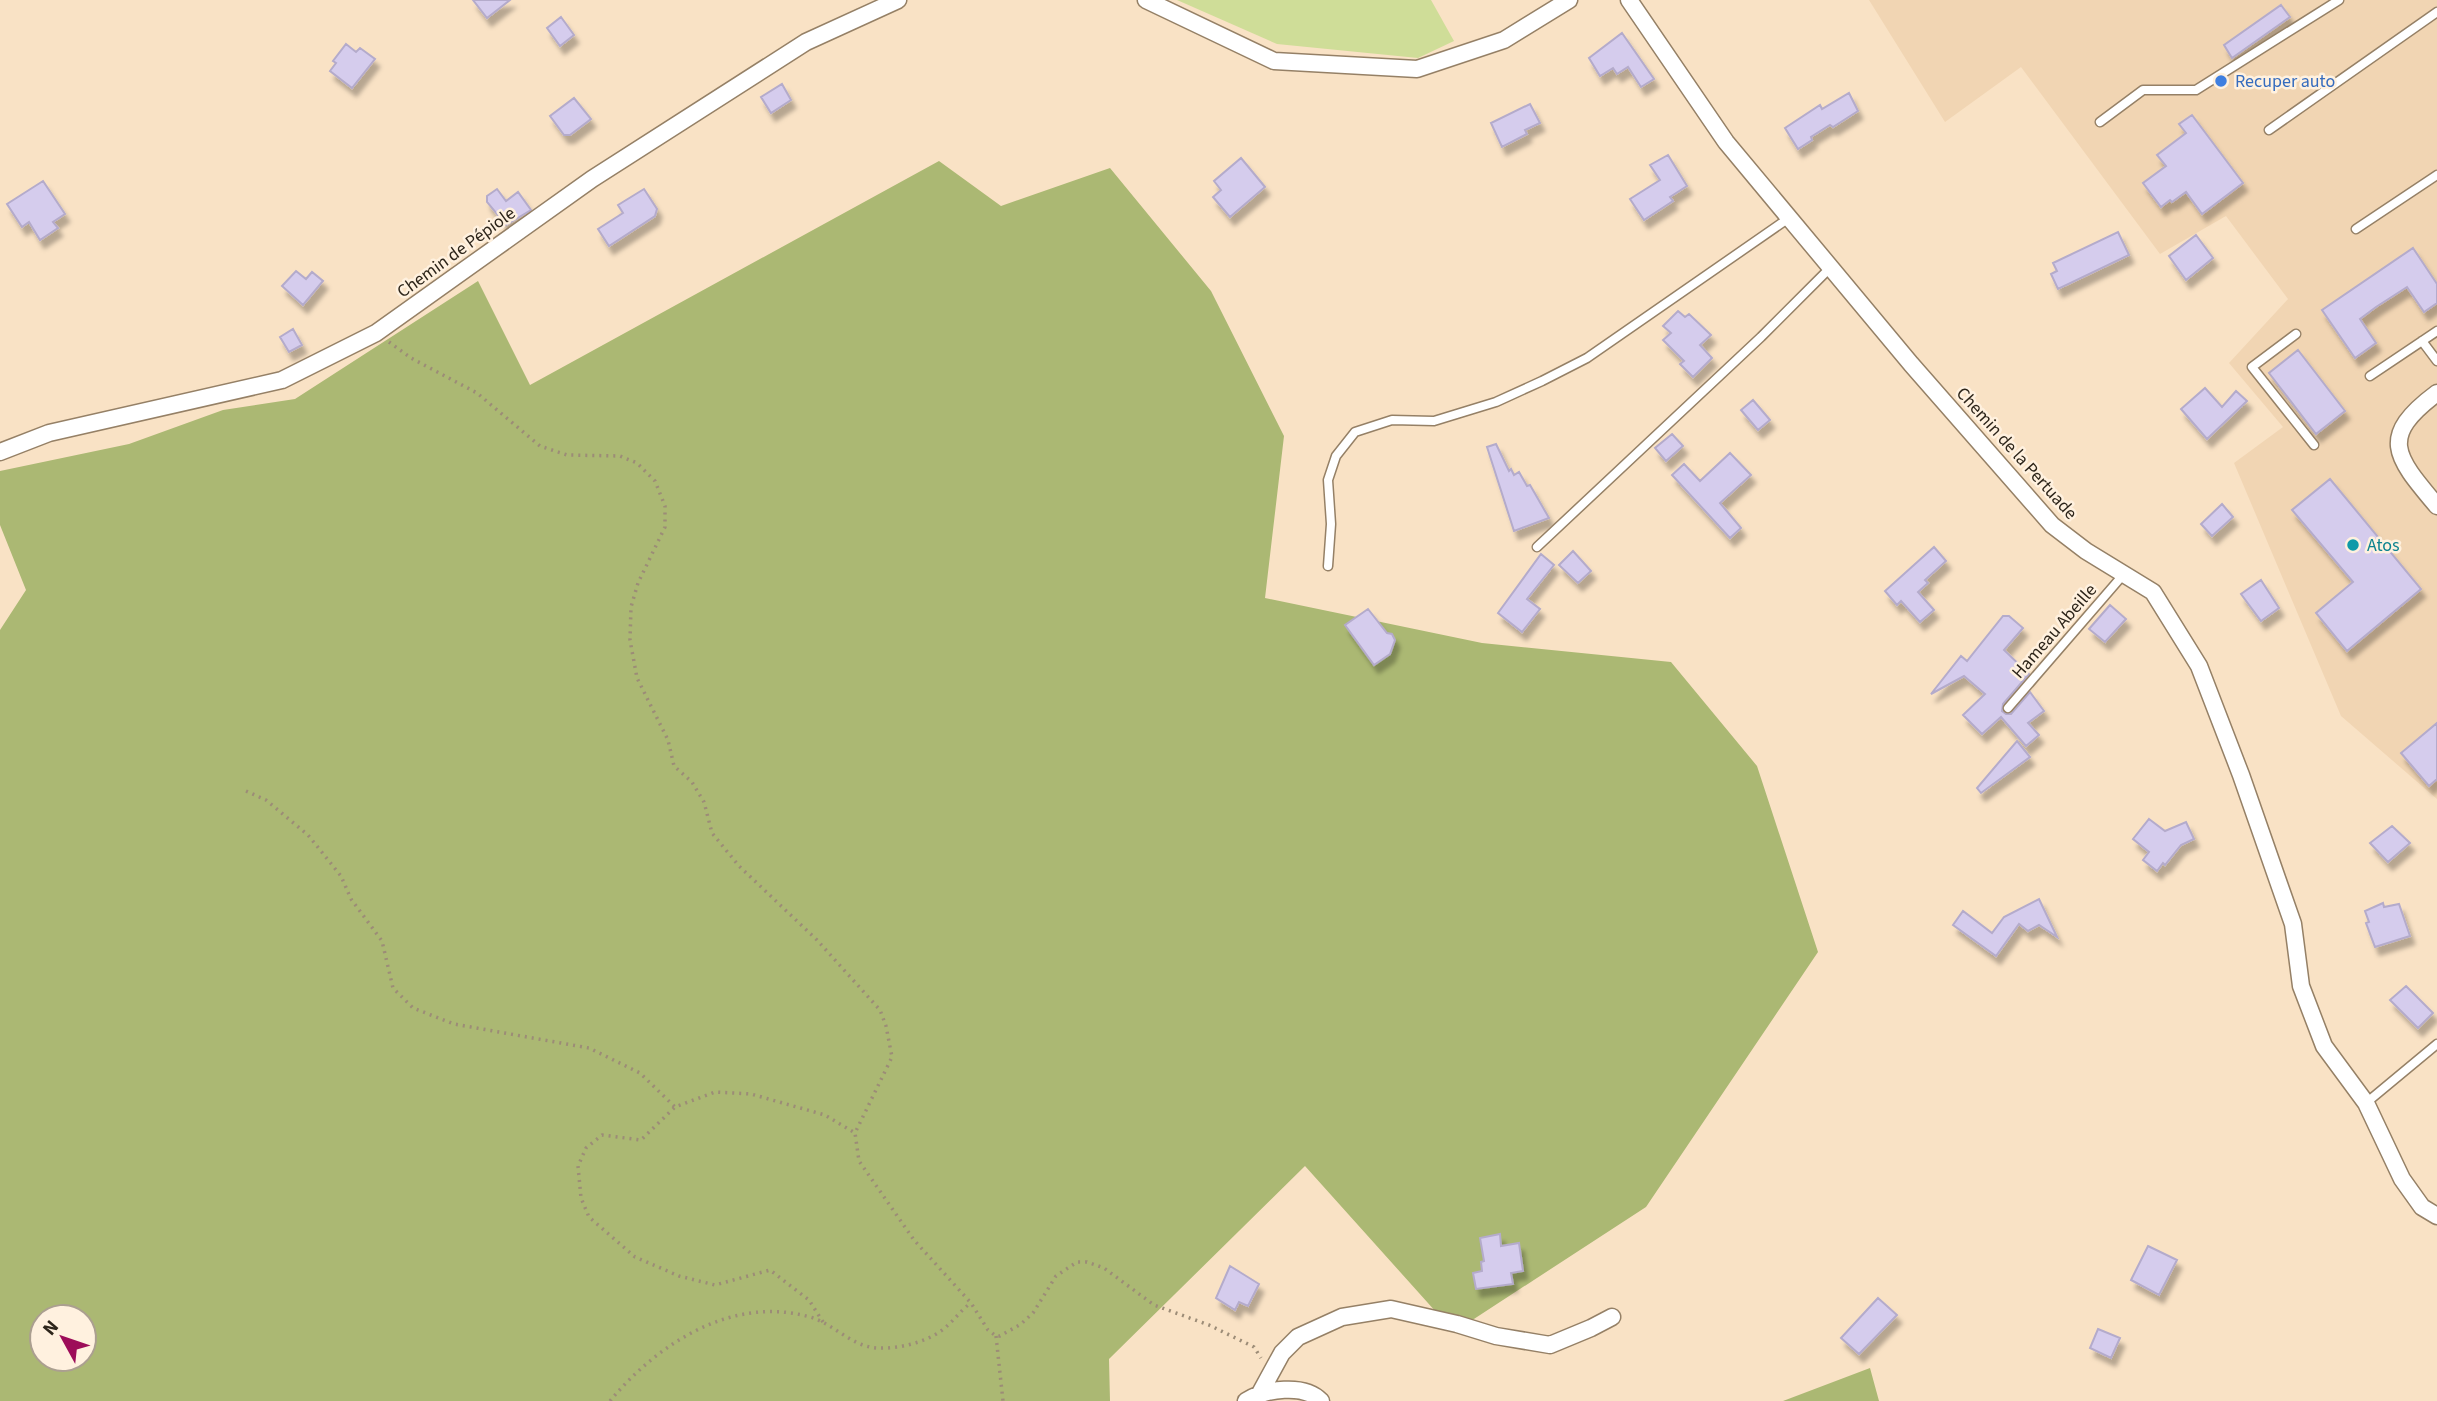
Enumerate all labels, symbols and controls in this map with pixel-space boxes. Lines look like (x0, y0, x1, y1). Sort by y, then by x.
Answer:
place label: Recuper auto (2235, 69, 2335, 94)
marker: Recuper auto (2213, 73, 2229, 89)
street label: Chemin de Pépiole (392, 201, 521, 304)
street label: Chemin de la Pertuade (1950, 382, 2083, 525)
place label: Atos (2367, 533, 2400, 558)
marker: Atos (2345, 537, 2361, 553)
street label: Hameau Abeille (2006, 579, 2103, 684)
north arrow (28, 1303, 98, 1373)
text: N (37, 1315, 66, 1342)

